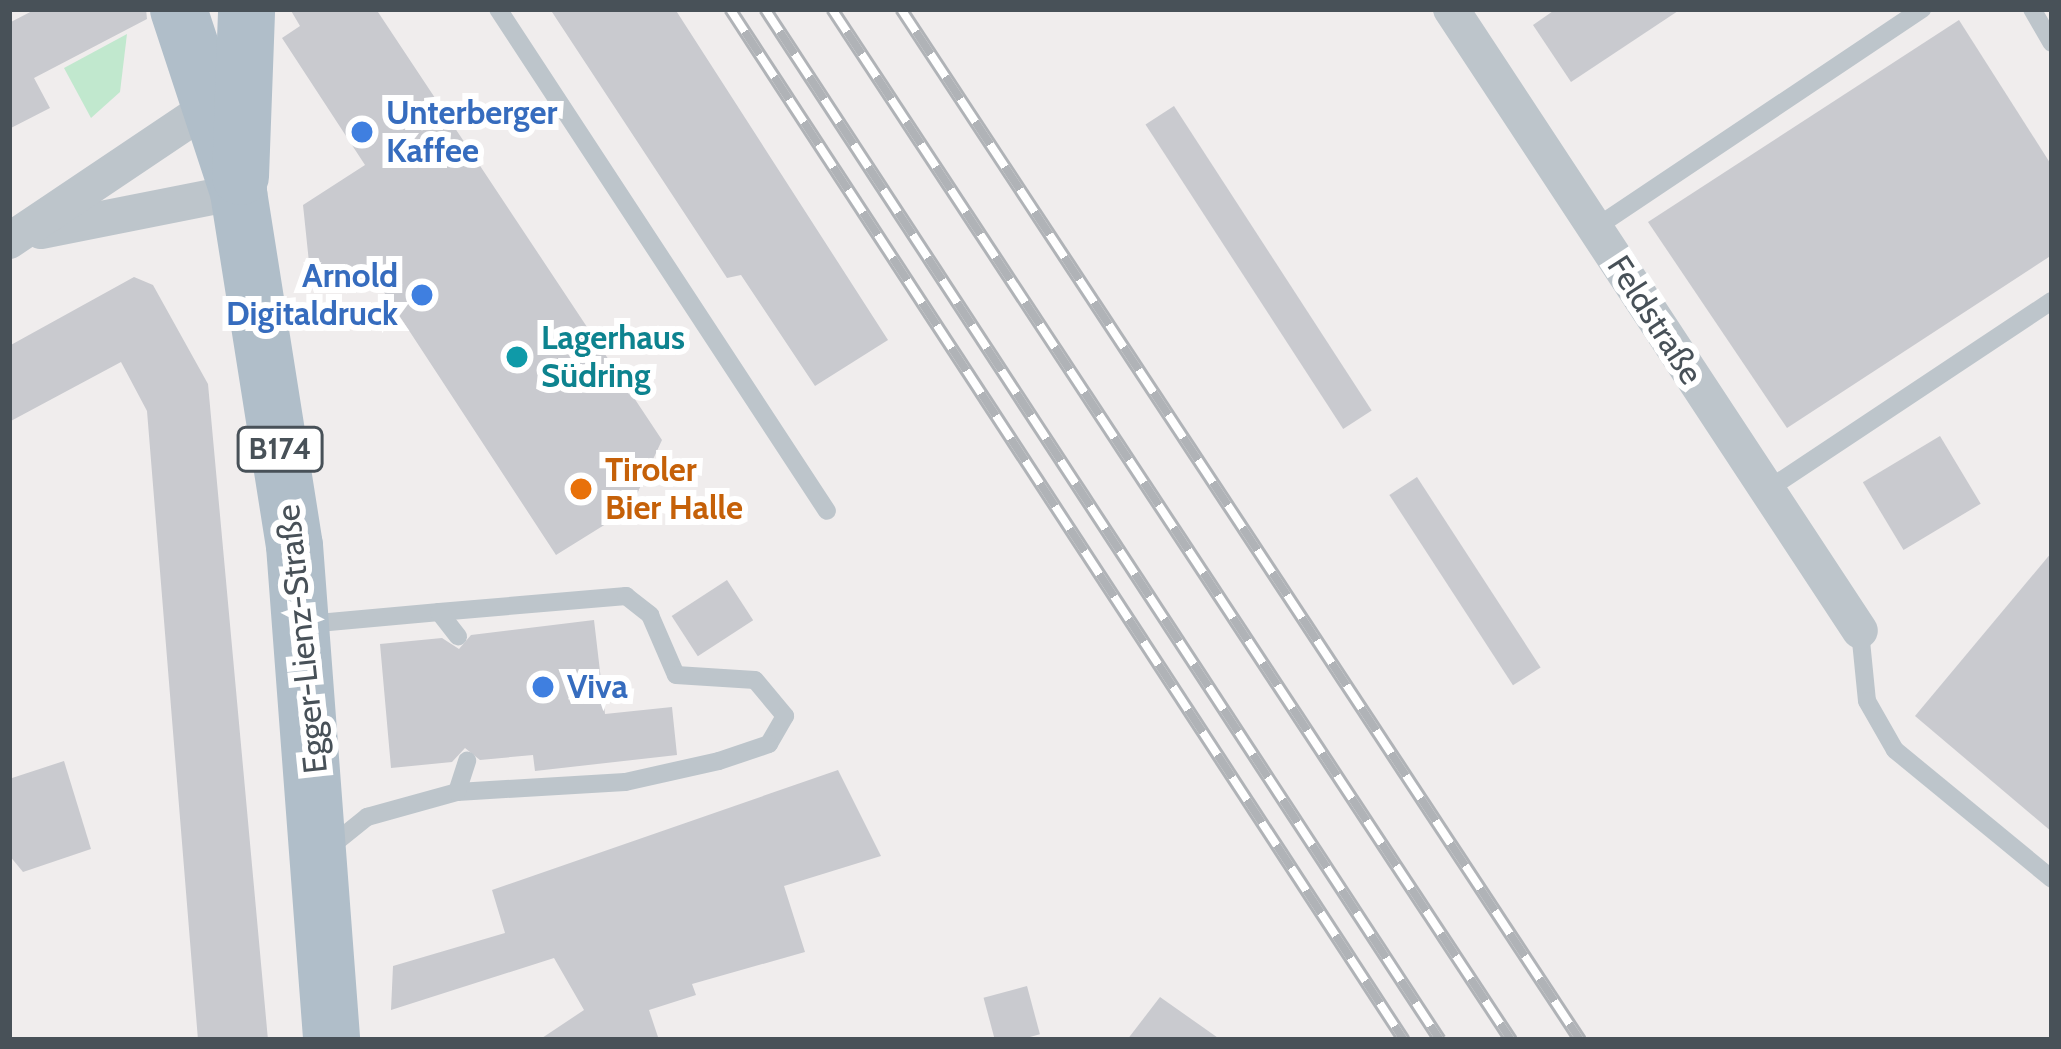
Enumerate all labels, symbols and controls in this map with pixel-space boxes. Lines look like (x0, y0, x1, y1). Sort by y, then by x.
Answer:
place label: Unterberger Kaffee (386, 93, 557, 171)
marker: Unterberger Kaffee (349, 119, 375, 145)
street label: Feldstraße (1599, 248, 1711, 392)
place label: Arnold Digitaldruck (226, 256, 398, 334)
marker: Arnold Digitaldruck (409, 282, 435, 308)
place label: Lagerhaus Südring (541, 318, 685, 396)
marker: Lagerhaus Südring (504, 344, 530, 370)
road number: B174 (235, 425, 325, 473)
place label: Tiroler Bier Halle (605, 450, 743, 528)
marker: Tiroler Bier Halle (568, 476, 594, 502)
street label: Egger-Lienz-Straße (268, 502, 336, 776)
place label: Viva (567, 667, 628, 707)
marker: Viva (530, 674, 556, 700)

